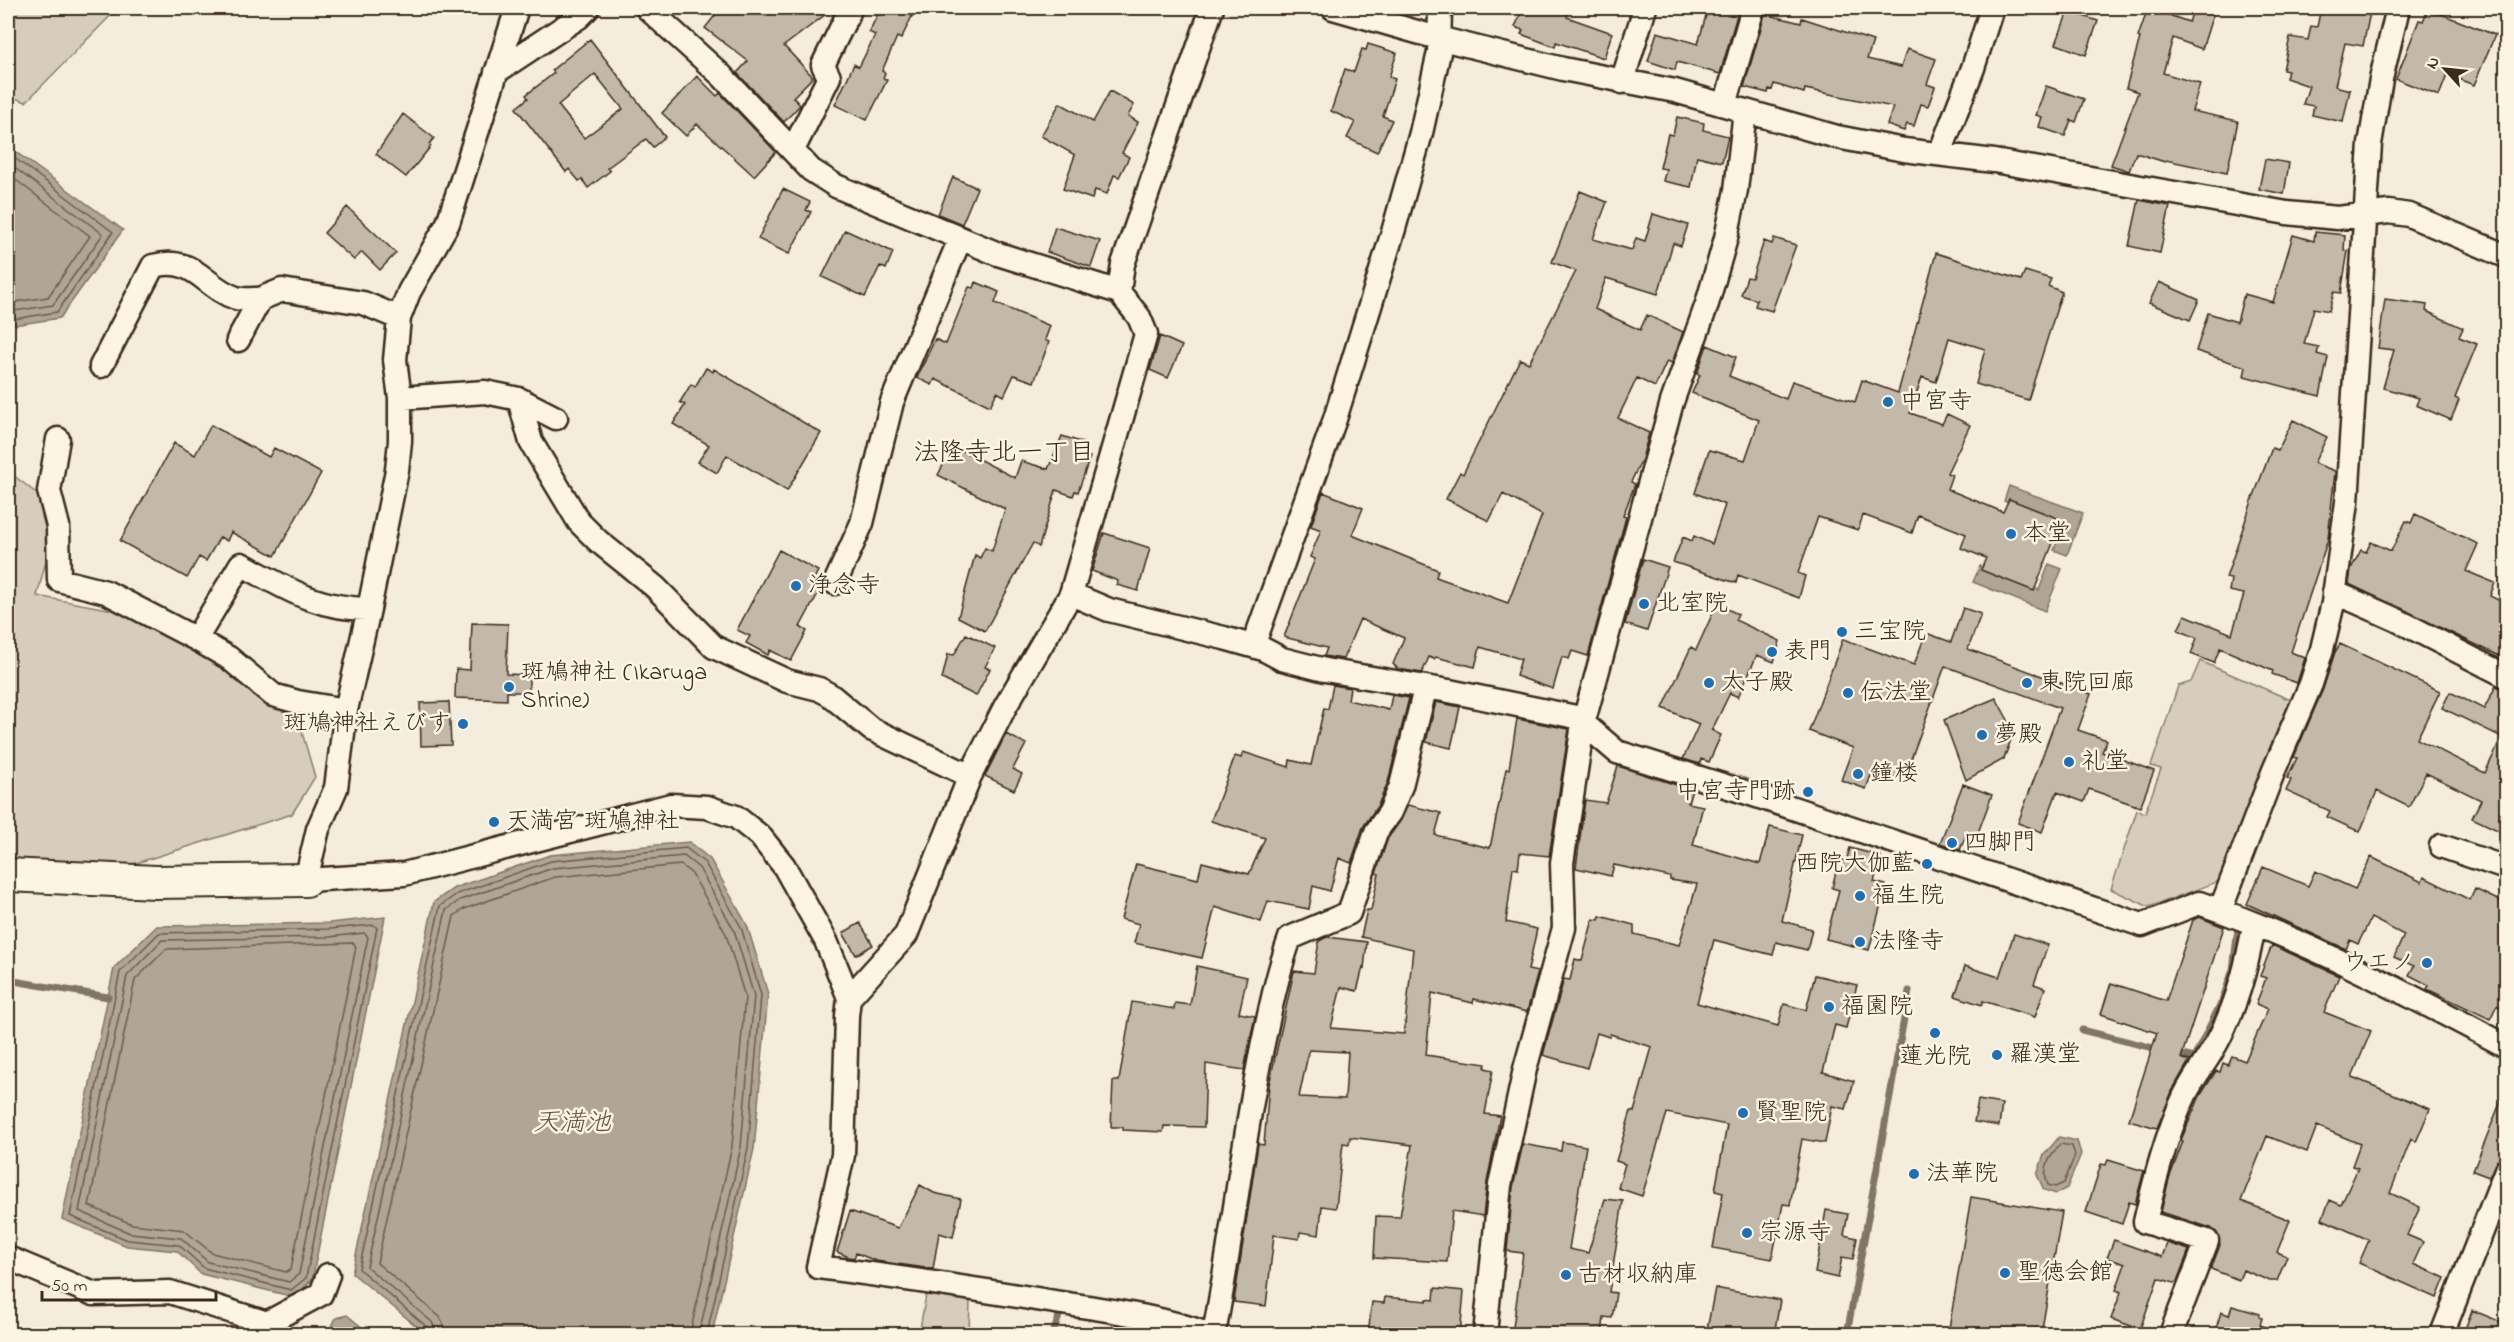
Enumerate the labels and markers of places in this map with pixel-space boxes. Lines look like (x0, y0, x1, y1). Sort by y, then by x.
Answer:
place label: 中宮寺 (1900, 385, 1972, 420)
marker: 中宮寺 (1881, 395, 1895, 409)
place label: 本堂 (2023, 517, 2071, 552)
marker: 本堂 (2004, 527, 2018, 541)
place label: 浄念寺 (808, 569, 880, 604)
marker: 浄念寺 (789, 579, 803, 593)
place label: 北室院 (1656, 587, 1728, 622)
marker: 北室院 (1637, 597, 1651, 611)
place label: 三宝院 (1854, 615, 1926, 650)
marker: 三宝院 (1835, 625, 1849, 639)
place label: 表門 (1784, 635, 1832, 670)
marker: 表門 (1765, 645, 1779, 659)
place label: 斑鳩神社 (Ikaruga Shrine) (521, 656, 707, 719)
place label: 太子殿 (1721, 666, 1793, 701)
place label: 東院回廊 (2039, 666, 2135, 701)
marker: 太子殿 (1702, 676, 1716, 690)
place label: 伝法堂 (1860, 676, 1932, 711)
marker: 東院回廊 (2020, 676, 2034, 690)
marker: 斑鳩神社 (Ikaruga Shrine) (502, 680, 516, 694)
marker: 伝法堂 (1841, 686, 1855, 700)
place label: 斑鳩神社えびす (283, 707, 451, 742)
marker: 斑鳩神社えびす (456, 717, 470, 731)
place label: 夢殿 (1994, 718, 2042, 753)
marker: 夢殿 (1975, 728, 1989, 742)
place label: 礼堂 (2081, 745, 2129, 780)
marker: 礼堂 (2062, 755, 2076, 769)
place label: 鐘楼 (1870, 757, 1918, 792)
marker: 鐘楼 (1851, 767, 1865, 781)
place label: 中宮寺門跡 (1676, 775, 1796, 810)
marker: 中宮寺門跡 (1801, 785, 1815, 799)
place label: 天満宮 斑鳩神社 (506, 805, 680, 840)
marker: 天満宮 斑鳩神社 (487, 815, 501, 829)
place label: 四脚門 (1964, 826, 2036, 861)
marker: 四脚門 (1945, 836, 1959, 850)
place label: 西院大伽藍 (1795, 847, 1915, 882)
marker: 西院大伽藍 (1920, 857, 1934, 871)
place label: 福生院 (1872, 879, 1944, 914)
marker: 福生院 (1853, 889, 1867, 903)
place label: 法隆寺 (1872, 925, 1944, 960)
marker: 法隆寺 (1853, 935, 1867, 949)
place label: ウエノ (2343, 946, 2415, 981)
marker: ウエノ (2420, 956, 2434, 970)
place label: 福園院 (1841, 990, 1913, 1025)
marker: 福園院 (1822, 1000, 1836, 1014)
marker: 蓮光院 (1928, 1026, 1942, 1040)
place label: 羅漢堂 (2009, 1038, 2081, 1073)
place label: 蓮光院 (1899, 1040, 1971, 1075)
marker: 羅漢堂 (1990, 1048, 2004, 1062)
place label: 賢聖院 (1755, 1096, 1827, 1131)
marker: 賢聖院 (1736, 1106, 1750, 1120)
place label: 法華院 (1926, 1157, 1998, 1192)
marker: 法華院 (1907, 1167, 1921, 1181)
place label: 宗源寺 (1759, 1216, 1831, 1251)
marker: 宗源寺 (1740, 1226, 1754, 1240)
place label: 聖徳会館 (2017, 1256, 2113, 1291)
place label: 古材収納庫 (1578, 1258, 1698, 1293)
marker: 聖徳会館 (1998, 1266, 2012, 1280)
marker: 古材収納庫 (1559, 1268, 1573, 1282)

